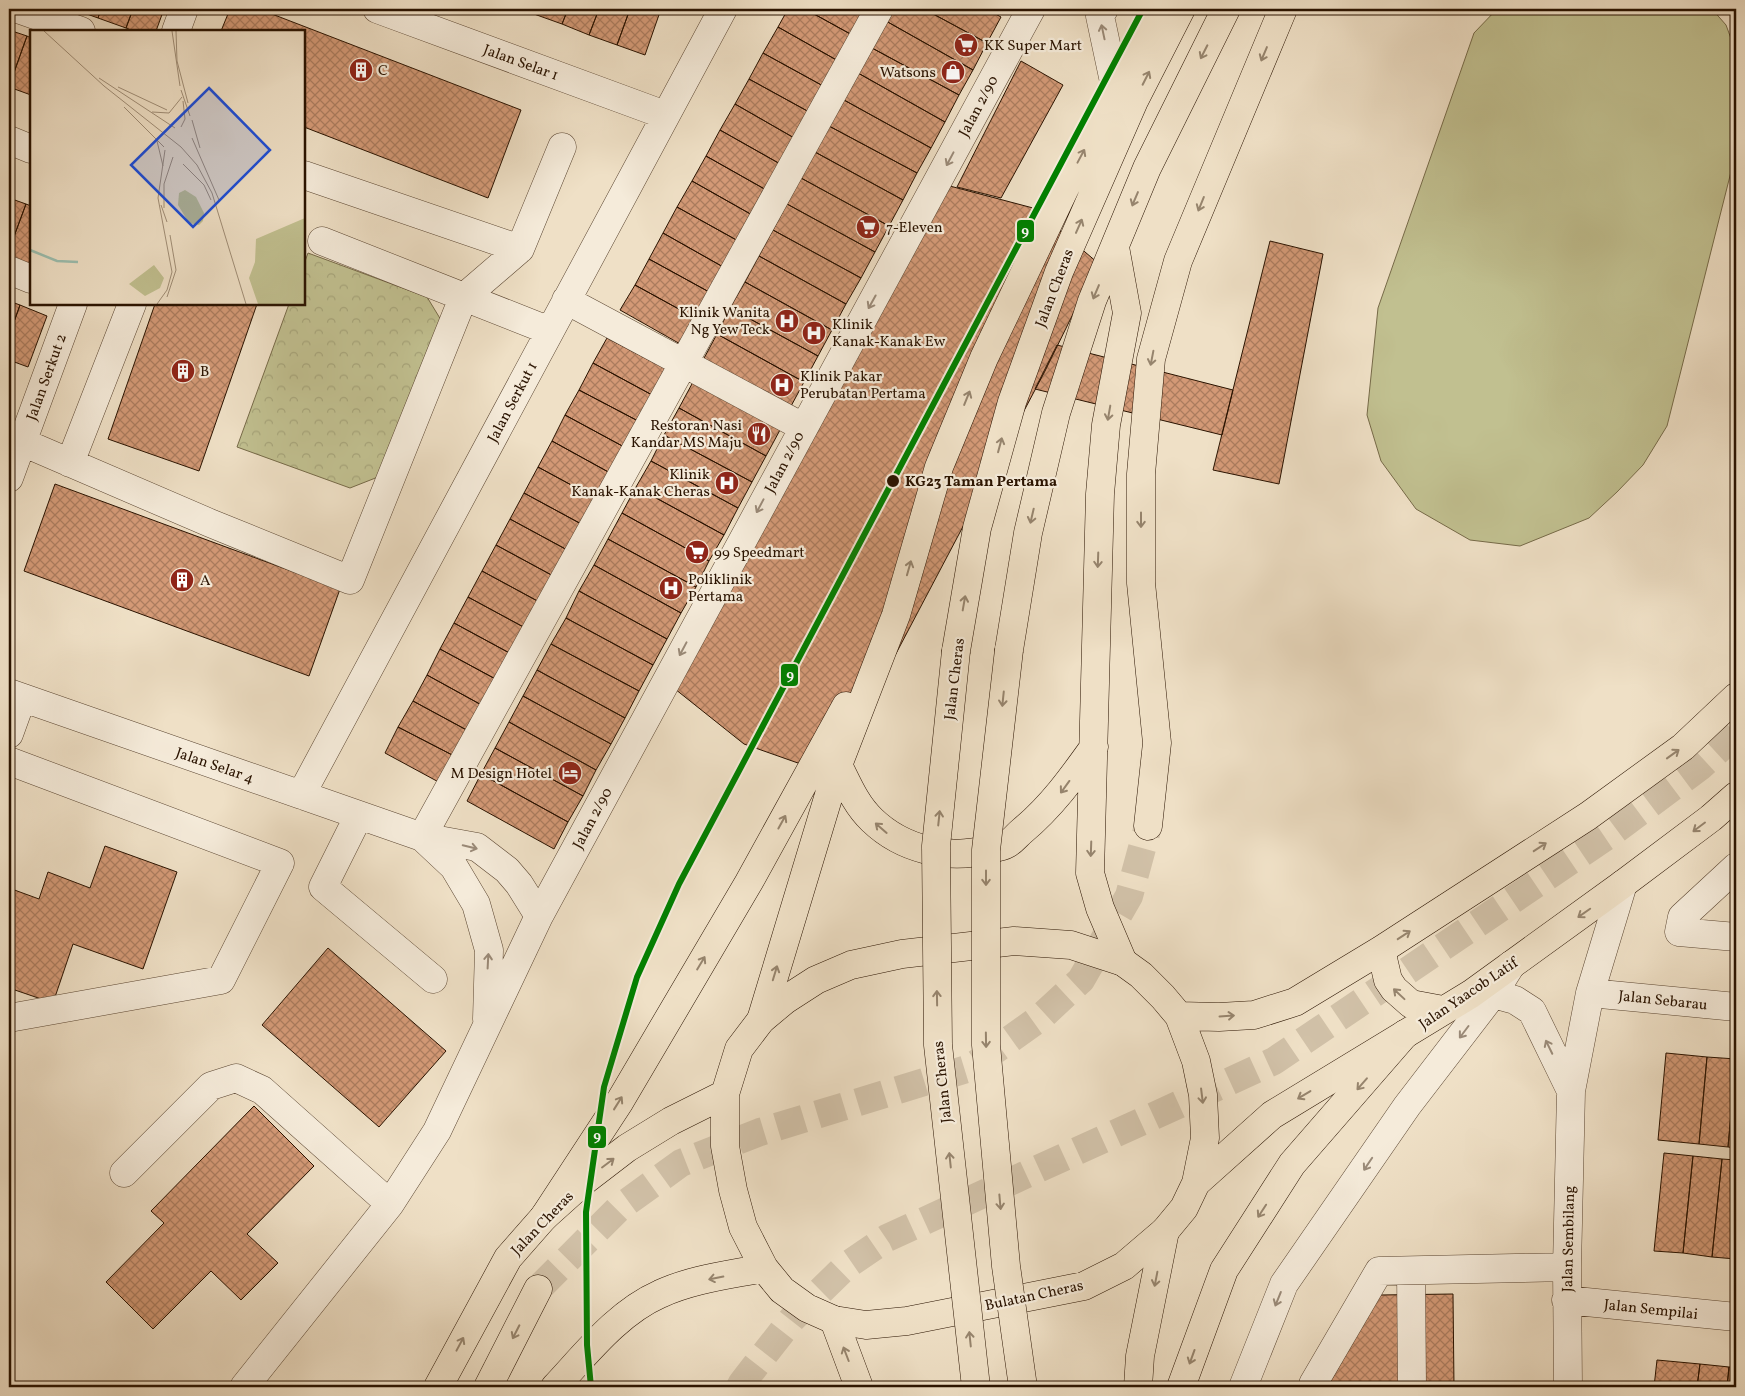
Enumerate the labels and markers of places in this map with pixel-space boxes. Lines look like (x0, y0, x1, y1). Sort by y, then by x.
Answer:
supermarket icon: KK Super Mart (953, 32, 979, 58)
place label: KK Super Mart (984, 36, 1082, 57)
building icon: C (348, 57, 374, 83)
shop icon: Watsons (940, 59, 966, 85)
place label: C (378, 61, 388, 82)
place label: Watsons (880, 63, 936, 84)
supermarket icon: 7-Eleven (855, 214, 881, 240)
place label: 7-Eleven (886, 218, 943, 239)
place label: Klinik Wanita Ng Yew Teck (679, 303, 770, 341)
hospital icon: Klinik Wanita Ng Yew Teck (774, 308, 800, 334)
place label: Klinik Kanak-Kanak Ew (832, 315, 946, 353)
hospital icon: Klinik Kanak-Kanak Ew (801, 320, 827, 346)
building icon: B (170, 358, 196, 384)
place label: B (200, 362, 209, 383)
place label: Klinik Pakar Perubatan Pertama (800, 367, 926, 405)
hospital icon: Klinik Pakar Perubatan Pertama (769, 372, 795, 398)
place label: Restoran Nasi Kandar MS Maju (631, 416, 742, 454)
restaurant icon: Restoran Nasi Kandar MS Maju (746, 421, 772, 447)
place label: Klinik Kanak-Kanak Cheras (571, 465, 710, 503)
hospital icon: Klinik Kanak-Kanak Cheras (714, 470, 740, 496)
place label: KG23 Taman Pertama (905, 472, 1057, 493)
marker: KG23 Taman Pertama (885, 473, 901, 489)
supermarket icon: 99 Speedmart (684, 539, 710, 565)
place label: 99 Speedmart (714, 543, 805, 564)
building icon: A (169, 567, 195, 593)
place label: Poliklinik Pertama (688, 570, 752, 608)
place label: A (200, 571, 211, 592)
hospital icon: Poliklinik Pertama (658, 575, 684, 601)
hotel icon: M Design Hotel (557, 760, 583, 786)
place label: M Design Hotel (450, 764, 552, 785)

